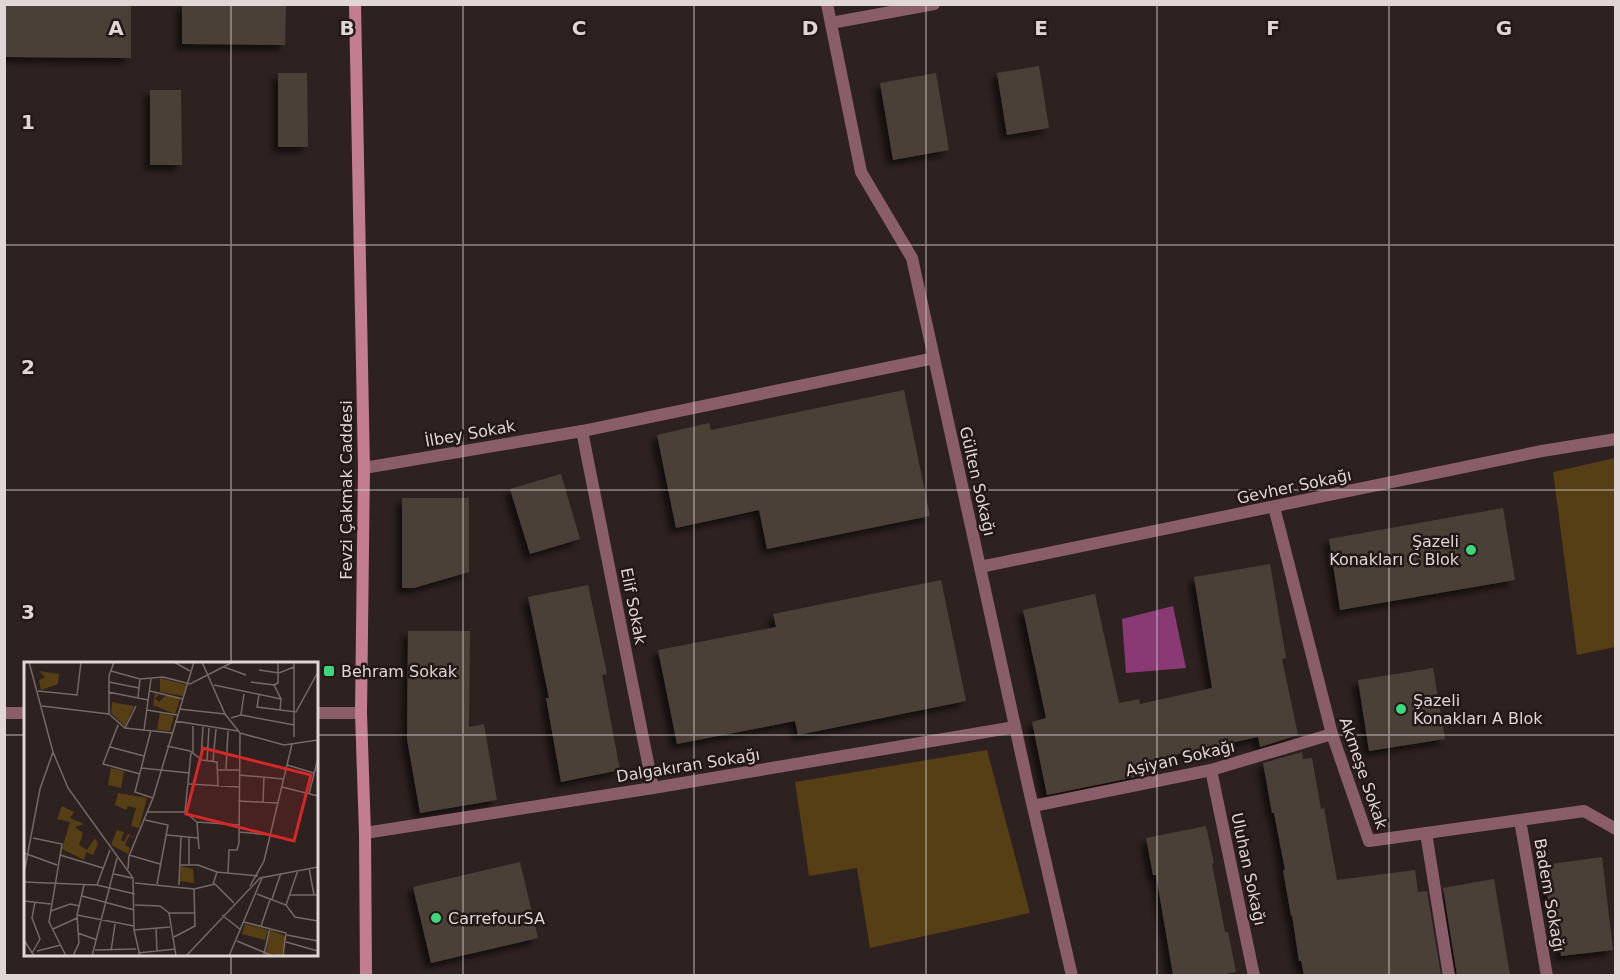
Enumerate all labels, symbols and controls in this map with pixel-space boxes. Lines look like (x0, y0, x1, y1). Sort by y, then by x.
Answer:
text: A (108, 16, 124, 40)
text: B (339, 16, 355, 40)
text: C (572, 16, 586, 40)
text: D (802, 16, 818, 40)
text: E (1034, 16, 1048, 40)
text: F (1266, 16, 1280, 40)
text: G (1496, 16, 1512, 40)
text: 1 (21, 110, 35, 134)
text: 2 (21, 355, 35, 379)
street label: Fevzi Çakmak Caddesi (337, 400, 356, 580)
street label: İlbey Sokak (423, 416, 518, 451)
street label: Gülten Sokağı (956, 425, 999, 538)
street label: Gevher Sokağı (1235, 465, 1353, 508)
place label: Şazeli Konakları C Blok (1329, 532, 1460, 569)
marker: Şazeli Konakları C Blok (1464, 543, 1478, 557)
street label: Elif Sokak (617, 566, 650, 647)
text: 3 (21, 600, 35, 624)
inset map (24, 662, 318, 956)
place label: Behram Sokak (341, 662, 458, 681)
marker: Behram Sokak (322, 664, 336, 678)
place label: Şazeli Konakları A Blok (1413, 691, 1543, 728)
marker: Şazeli Konakları A Blok (1394, 702, 1408, 716)
street label: Akmeşe Sokak (1336, 715, 1392, 832)
street label: Aşiyan Sokağı (1124, 737, 1237, 780)
street label: Dalgakıran Sokağı (615, 745, 761, 786)
street label: Uluhan Sokağı (1227, 811, 1270, 927)
street label: Badem Sokağı (1530, 837, 1569, 953)
place label: CarrefourSA (448, 909, 545, 928)
marker: CarrefourSA (429, 911, 443, 925)

